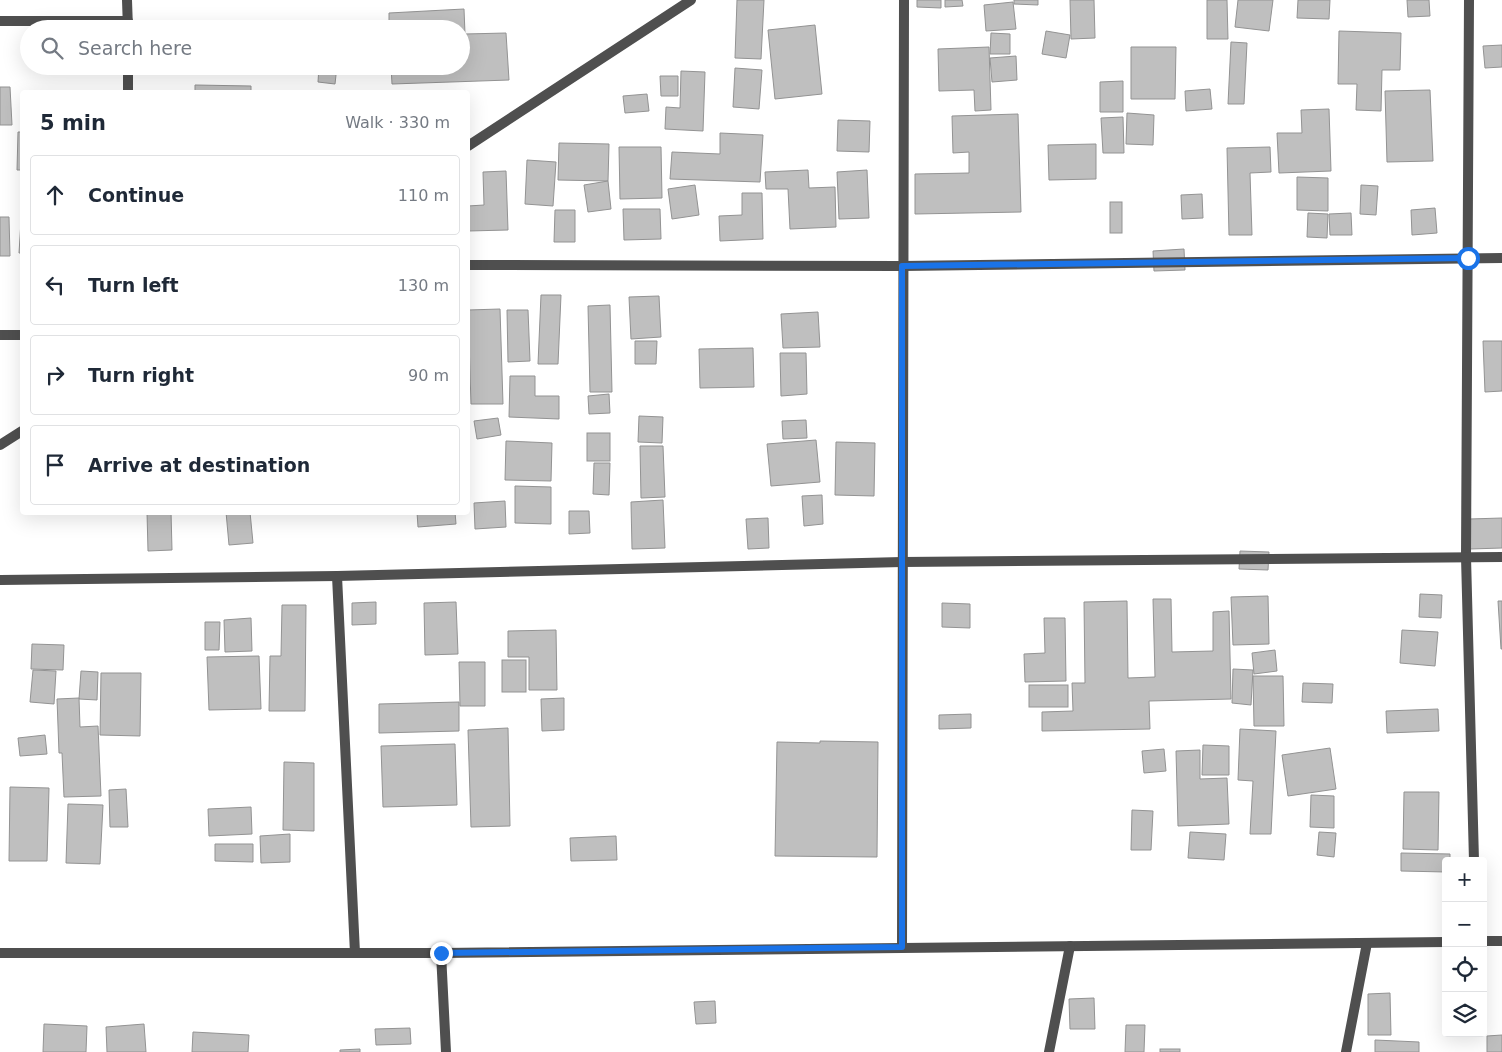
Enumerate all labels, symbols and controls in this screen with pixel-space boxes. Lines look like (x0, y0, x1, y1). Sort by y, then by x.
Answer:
search box (20, 20, 470, 75)
icon: search (38, 34, 66, 62)
text: Search here (78, 37, 192, 59)
text: 5 min (40, 111, 106, 135)
text: Walk · 330 m (345, 113, 450, 132)
icon: ahead (41, 181, 69, 209)
text: Continue (88, 184, 184, 206)
text: 110 m (398, 186, 449, 205)
route start (1457, 247, 1480, 270)
icon: left (41, 271, 69, 299)
text: Turn left (88, 274, 179, 296)
text: 130 m (398, 276, 449, 295)
icon: right (41, 361, 69, 389)
text: Turn right (88, 364, 194, 386)
text: 90 m (408, 366, 449, 385)
icon: arrive (41, 451, 69, 479)
text: Arrive at destination (88, 454, 310, 476)
map controls (1442, 857, 1487, 1037)
button: + (1442, 857, 1487, 902)
button: − (1442, 902, 1487, 947)
route end (430, 942, 453, 965)
button: locate (1442, 947, 1487, 992)
button: layers (1442, 992, 1487, 1037)

